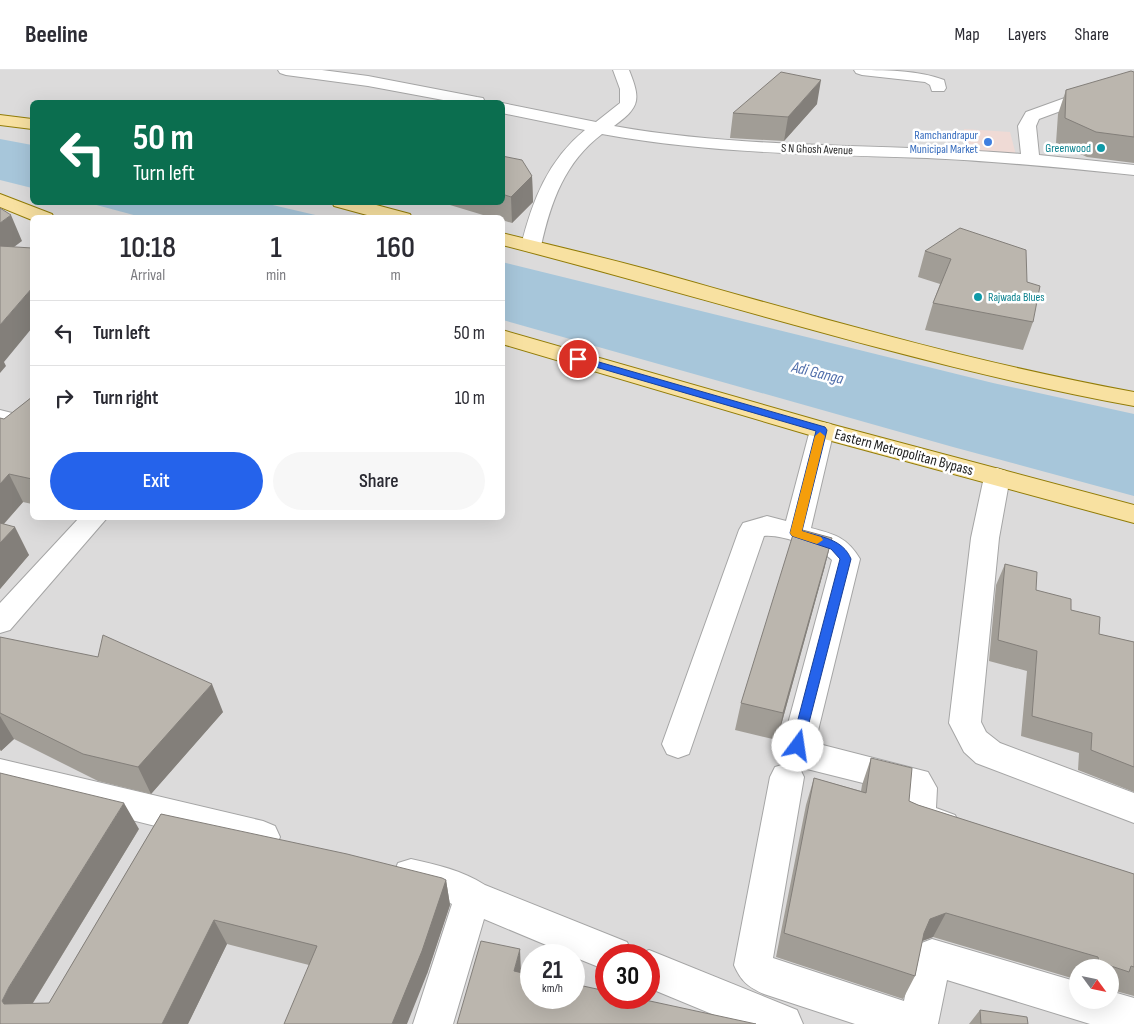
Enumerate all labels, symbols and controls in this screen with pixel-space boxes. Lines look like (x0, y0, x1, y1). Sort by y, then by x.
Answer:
text: Beeline (25, 20, 88, 49)
text: Map (955, 24, 980, 45)
text: Layers (1008, 24, 1047, 45)
text: Share (1075, 24, 1109, 45)
text: 50 m (133, 117, 194, 160)
icon: left (50, 120, 115, 185)
place label: Ramchandrapur Municipal Market (910, 128, 979, 157)
marker: Ramchandrapur Municipal Market (982, 136, 994, 148)
street label: S N Ghosh Avenue (781, 141, 853, 158)
place label: Greenwood (1045, 141, 1091, 156)
marker: Greenwood (1095, 142, 1107, 154)
text: Turn left (133, 160, 195, 187)
text: 10:18 (120, 230, 176, 266)
text: 1 (270, 230, 282, 266)
text: 160 (376, 230, 415, 266)
text: Arrival (131, 266, 165, 285)
text: min (266, 266, 286, 285)
text: m (390, 266, 401, 285)
place label: Rajwada Blues (988, 290, 1045, 305)
marker: Rajwada Blues (972, 291, 984, 303)
icon: left (50, 319, 78, 347)
text: Turn left (93, 322, 150, 345)
text: 50 m (454, 322, 485, 345)
pin (557, 338, 599, 380)
icon: arrive (564, 345, 592, 373)
water label: Adi Ganga (789, 358, 846, 389)
icon: right (50, 384, 78, 412)
text: Turn right (93, 387, 158, 410)
text: 10 m (455, 387, 485, 410)
street label: Eastern Metropolitan Bypass (832, 425, 975, 480)
button: Exit (50, 452, 263, 510)
button: Share (273, 452, 485, 510)
position arrow (771, 719, 823, 771)
speed limit sign: 30 (595, 944, 660, 1009)
text: 21 (542, 955, 563, 986)
north arrow (1069, 959, 1119, 1009)
map controls (1069, 959, 1119, 1009)
text: km/h (542, 981, 563, 996)

